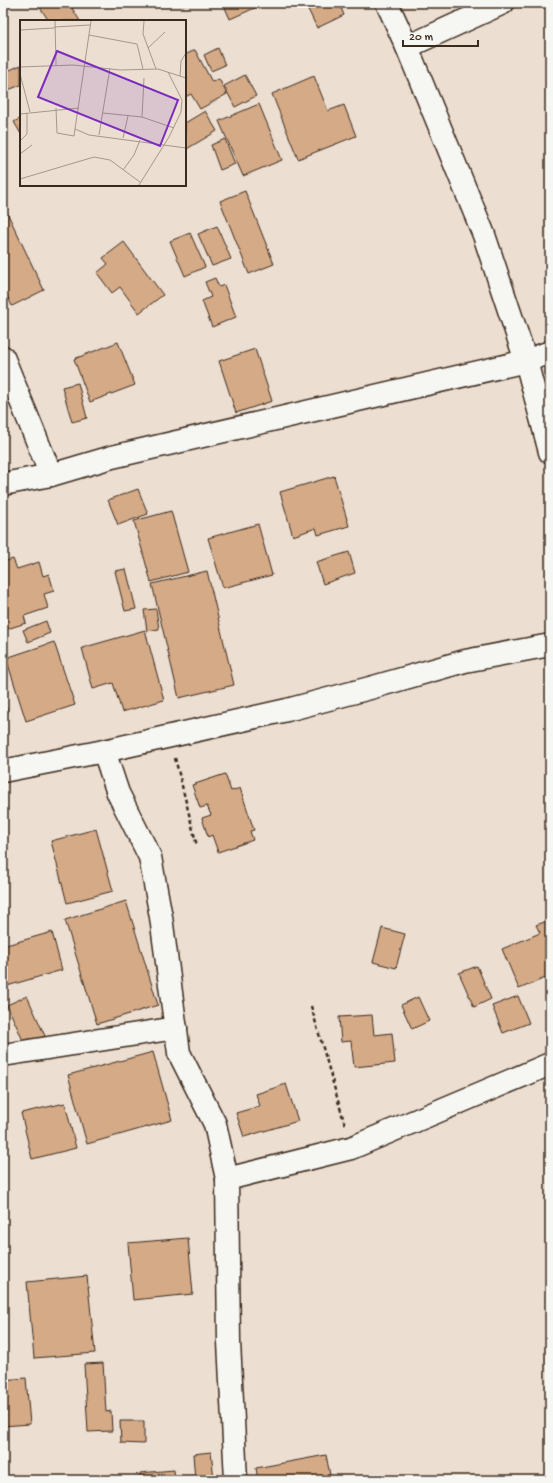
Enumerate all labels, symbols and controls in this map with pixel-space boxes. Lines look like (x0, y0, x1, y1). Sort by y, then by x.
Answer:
inset map (20, 20, 186, 186)
scale bar (403, 22, 478, 48)
text: 20 m (409, 31, 434, 45)

